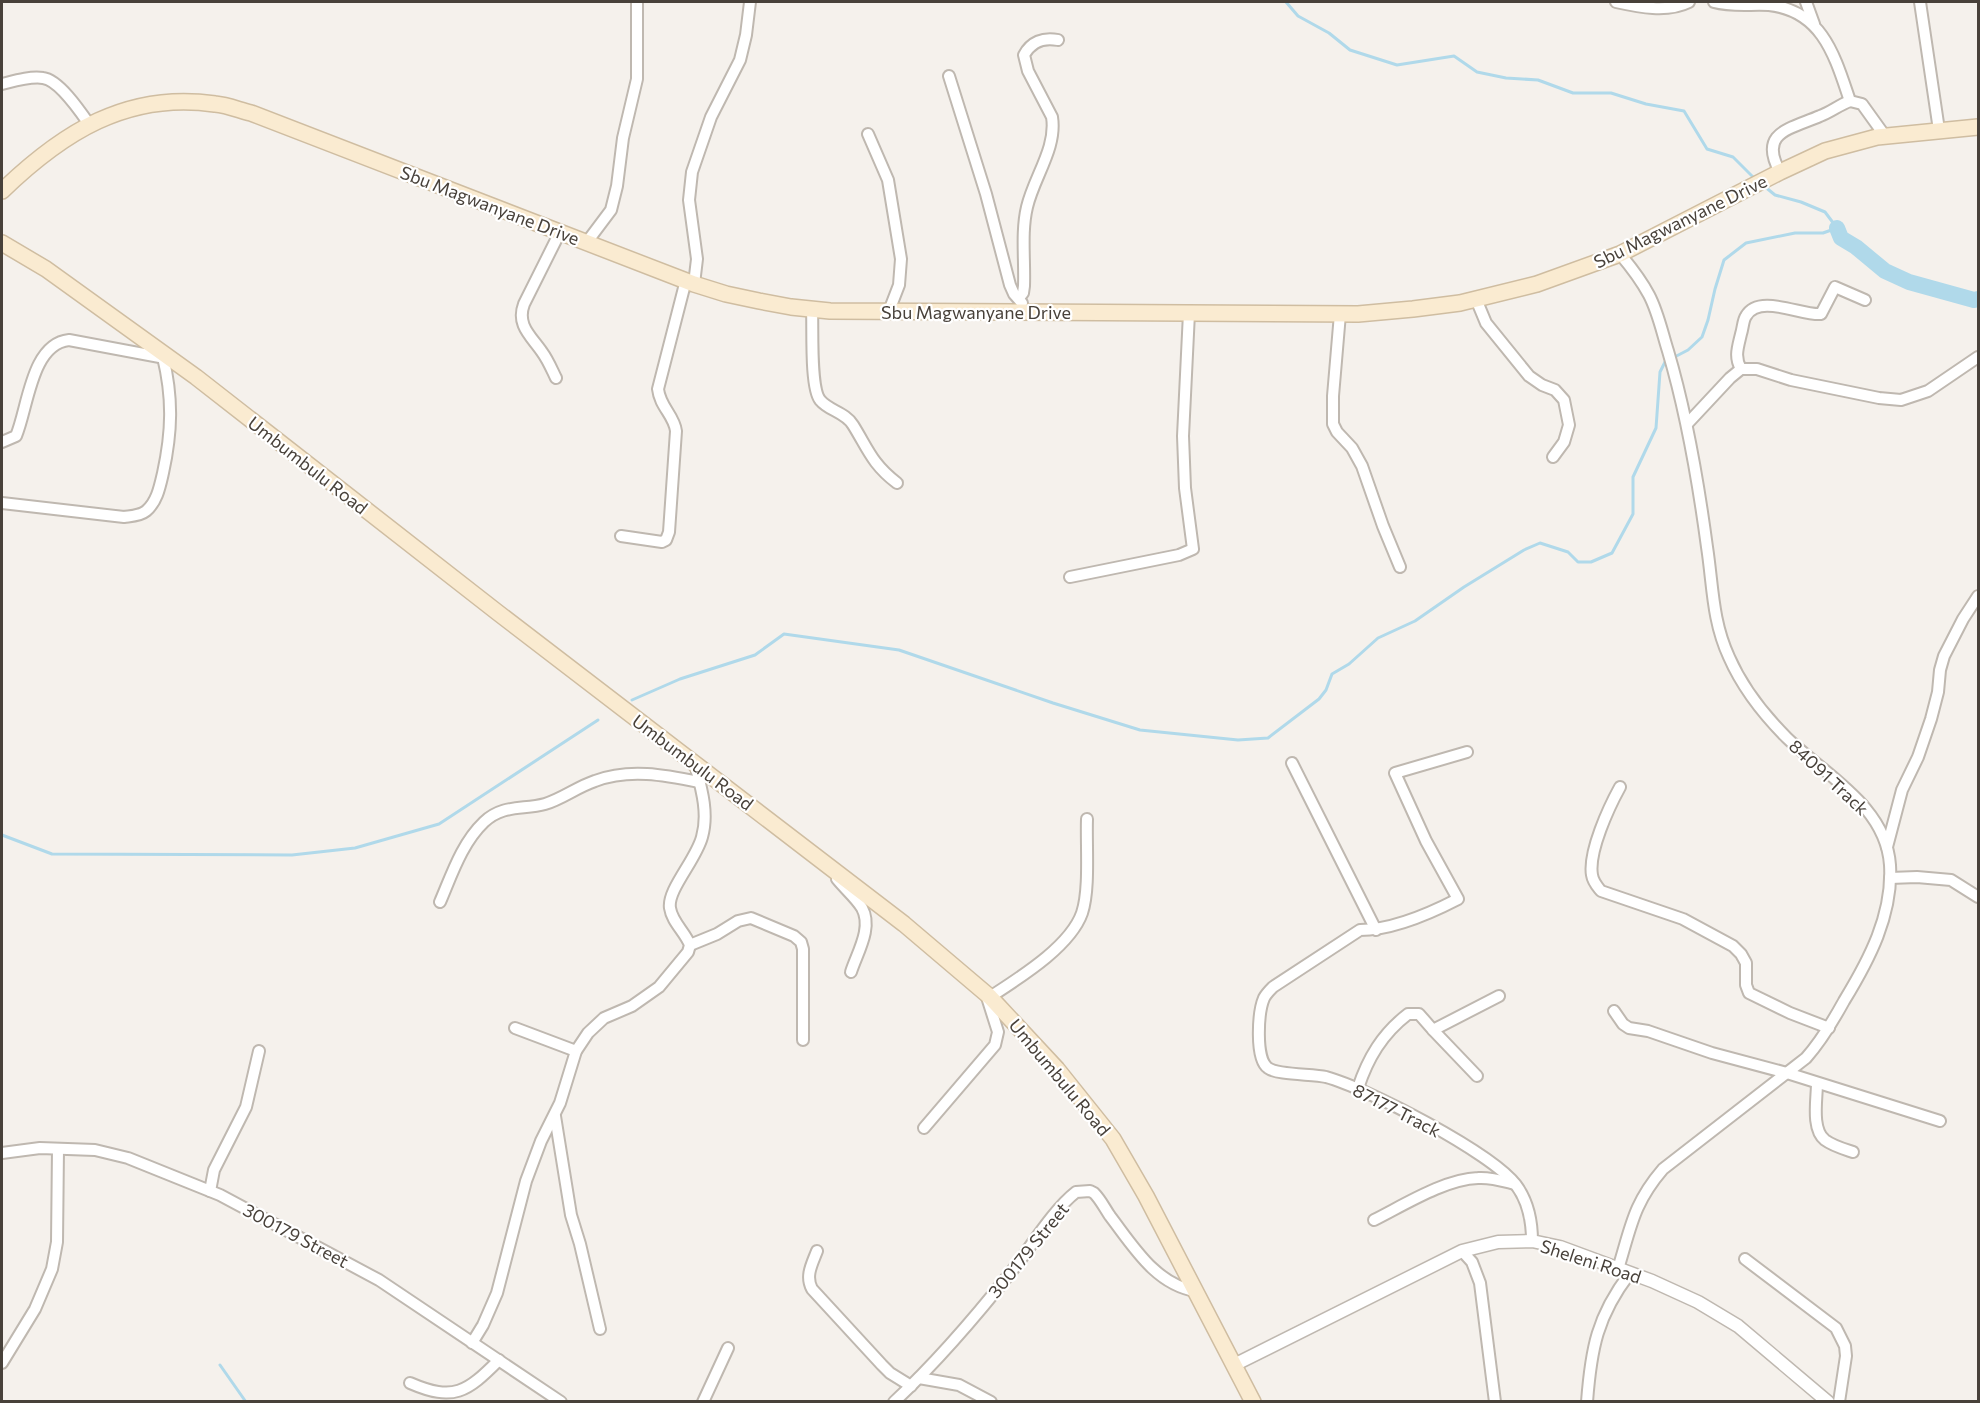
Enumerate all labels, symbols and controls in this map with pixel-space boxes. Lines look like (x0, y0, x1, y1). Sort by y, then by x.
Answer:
street label: Sbu Magwanyane Drive (397, 161, 583, 249)
street label: Sbu Magwanyane Drive (1590, 169, 1770, 273)
street label: Sbu Magwanyane Drive (881, 301, 1071, 323)
street label: Umbumbulu Road (244, 411, 372, 519)
street label: Umbumbulu Road (628, 709, 758, 815)
street label: 84091 Track (1785, 735, 1873, 820)
street label: Umbumbulu Road (1005, 1014, 1115, 1140)
street label: 87177 Track (1349, 1078, 1445, 1142)
street label: 300179 Street (240, 1198, 352, 1272)
street label: 300179 Street (983, 1198, 1073, 1302)
street label: Sheleni Road (1538, 1234, 1644, 1288)

